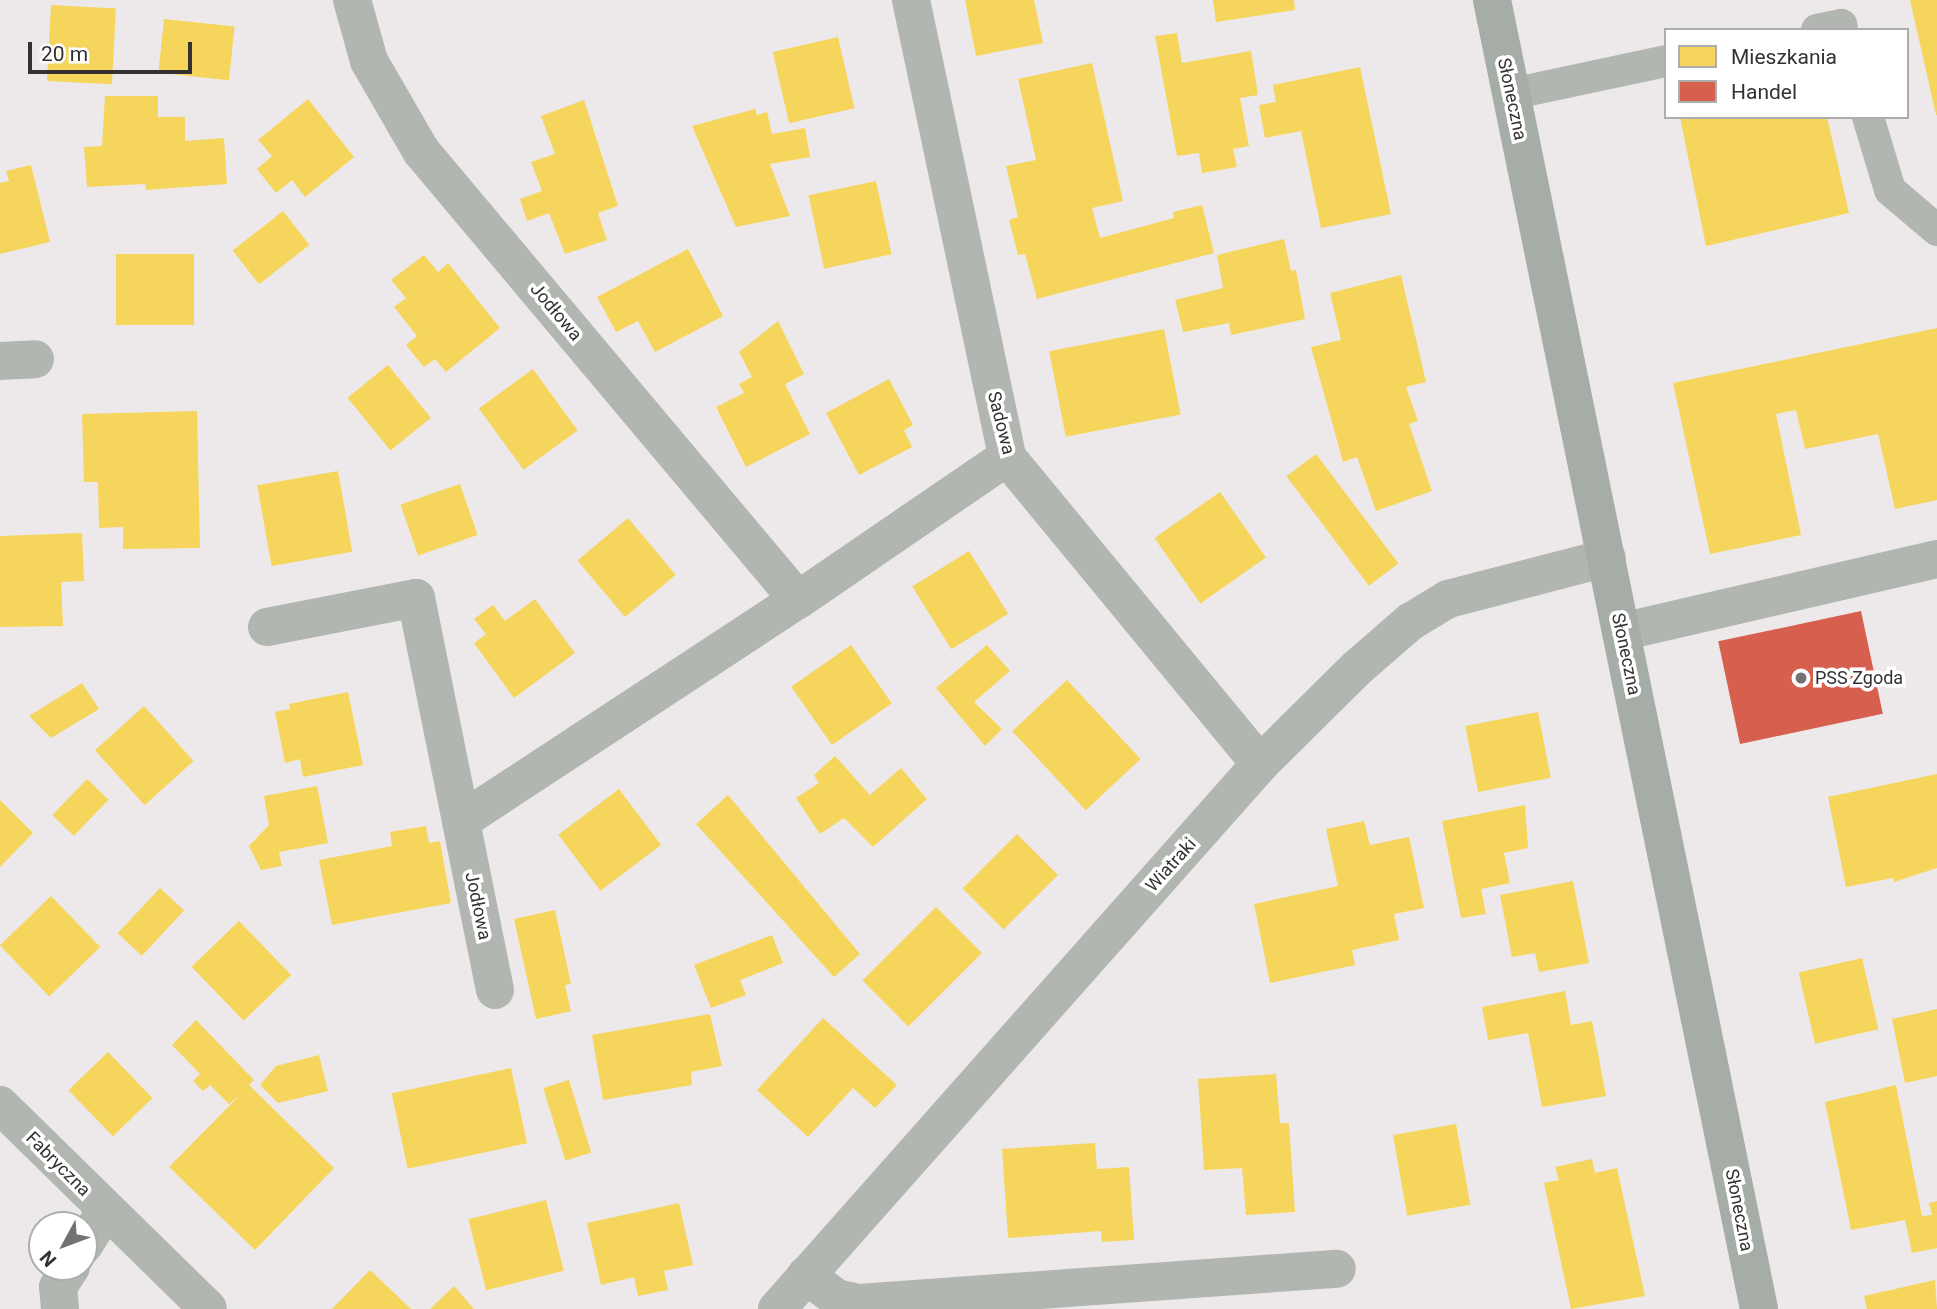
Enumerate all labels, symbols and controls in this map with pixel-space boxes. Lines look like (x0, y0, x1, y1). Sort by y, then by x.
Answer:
scale bar (32, 28, 196, 72)
legend (1664, 28, 1909, 119)
text: 20 m (41, 42, 88, 66)
text: Mieszkania (1731, 45, 1837, 69)
street label: Słoneczna (1493, 56, 1531, 142)
text: Handel (1731, 80, 1797, 104)
street label: Jodłowa (526, 279, 586, 345)
street label: Sadowa (983, 389, 1019, 457)
street label: Słoneczna (1607, 611, 1645, 697)
place label: PSS Zgoda (1815, 667, 1903, 689)
marker: PSS Zgoda (1793, 670, 1809, 686)
street label: Wiatraki (1141, 834, 1201, 896)
street label: Jodłowa (460, 870, 496, 942)
street label: Fabryczna (21, 1127, 95, 1201)
street label: Słoneczna (1720, 1167, 1758, 1253)
north arrow (28, 1211, 98, 1281)
text: N (35, 1246, 61, 1271)

